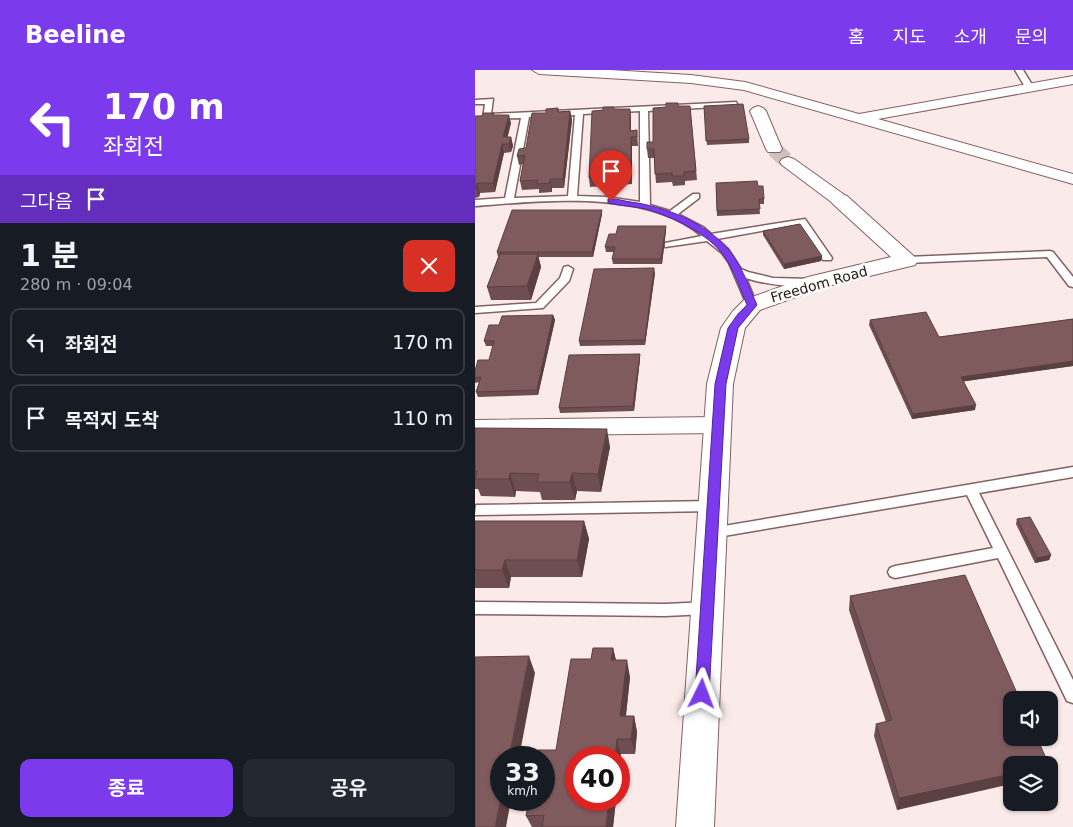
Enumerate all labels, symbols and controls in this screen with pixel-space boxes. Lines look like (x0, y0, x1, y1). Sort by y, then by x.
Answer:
text: Beeline (25, 21, 126, 49)
text: 홈 (848, 26, 865, 47)
text: 지도 (893, 26, 926, 47)
text: 소개 (954, 26, 987, 47)
text: 문의 (1015, 26, 1048, 47)
text: 170 m (103, 87, 225, 127)
icon: left (20, 90, 85, 155)
text: 좌회전 (103, 134, 164, 159)
pin (590, 150, 632, 201)
icon: arrive (597, 157, 625, 185)
icon: arrive (82, 185, 110, 213)
text: 그다음 (20, 190, 72, 212)
text: 1 분 (20, 238, 79, 273)
button: close (403, 240, 455, 292)
street label: Freedom Road (769, 262, 869, 306)
text: 280 m · 09:04 (20, 275, 133, 294)
icon: left (22, 328, 50, 356)
text: 170 m (392, 331, 453, 353)
text: 좌회전 (65, 333, 117, 355)
icon: arrive (22, 404, 50, 432)
text: 110 m (392, 407, 453, 429)
text: 목적지 도착 (65, 409, 159, 431)
position arrow (675, 667, 727, 719)
map controls (1003, 691, 1058, 811)
button: sound (1003, 691, 1058, 746)
speed limit sign: 40 (565, 746, 630, 811)
button: layers (1003, 756, 1058, 811)
text: 33 (505, 758, 540, 787)
button: 종료 (20, 759, 233, 817)
button: 공유 (243, 759, 455, 817)
text: km/h (507, 784, 538, 798)

